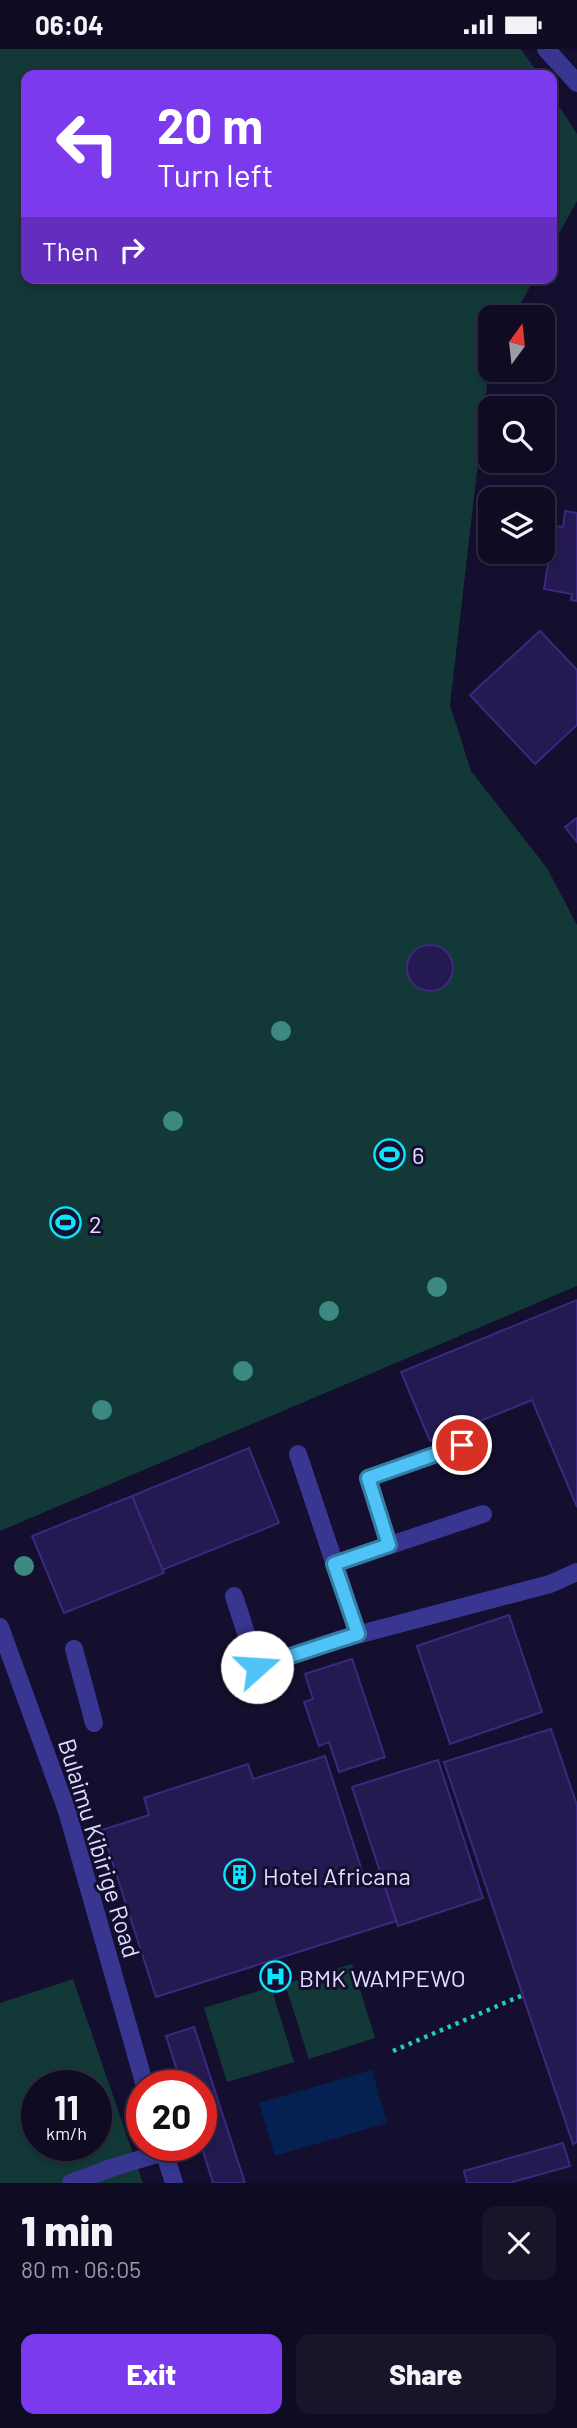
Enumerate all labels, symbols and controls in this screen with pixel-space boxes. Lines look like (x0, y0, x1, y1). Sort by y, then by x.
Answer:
text: 06:04 (35, 9, 104, 40)
text: 20 m (157, 95, 263, 154)
icon: left (42, 98, 133, 189)
text: Turn left (157, 155, 274, 193)
icon: right (113, 231, 151, 269)
text: Then (42, 235, 99, 266)
north arrow (478, 305, 555, 381)
map controls (478, 305, 555, 564)
button: search (478, 396, 555, 473)
button: layers (478, 487, 555, 564)
sports icon: 6 (372, 1137, 406, 1171)
place label: 6 (412, 1140, 424, 1169)
sports icon: 2 (49, 1206, 83, 1240)
place label: 2 (89, 1209, 102, 1238)
pin (432, 1415, 492, 1475)
icon: arrive (443, 1426, 481, 1464)
position arrow (220, 1630, 294, 1704)
street label: Bulaimu Kibirige Road (53, 1735, 147, 1961)
building icon: Hotel Africana (223, 1858, 257, 1892)
place label: Hotel Africana (263, 1861, 411, 1890)
hospital icon: BMK WAMPEWO (259, 1960, 293, 1994)
place label: BMK WAMPEWO (299, 1963, 466, 1992)
speed limit sign: 20 (126, 2070, 217, 2161)
text: 11 (54, 2085, 79, 2127)
text: km/h (46, 2122, 87, 2144)
text: 1 min (21, 2204, 113, 2254)
button: close (482, 2206, 556, 2280)
text: 80 m · 06:05 (21, 2255, 141, 2283)
button: Exit (21, 2334, 282, 2414)
button: Share (296, 2334, 556, 2414)

